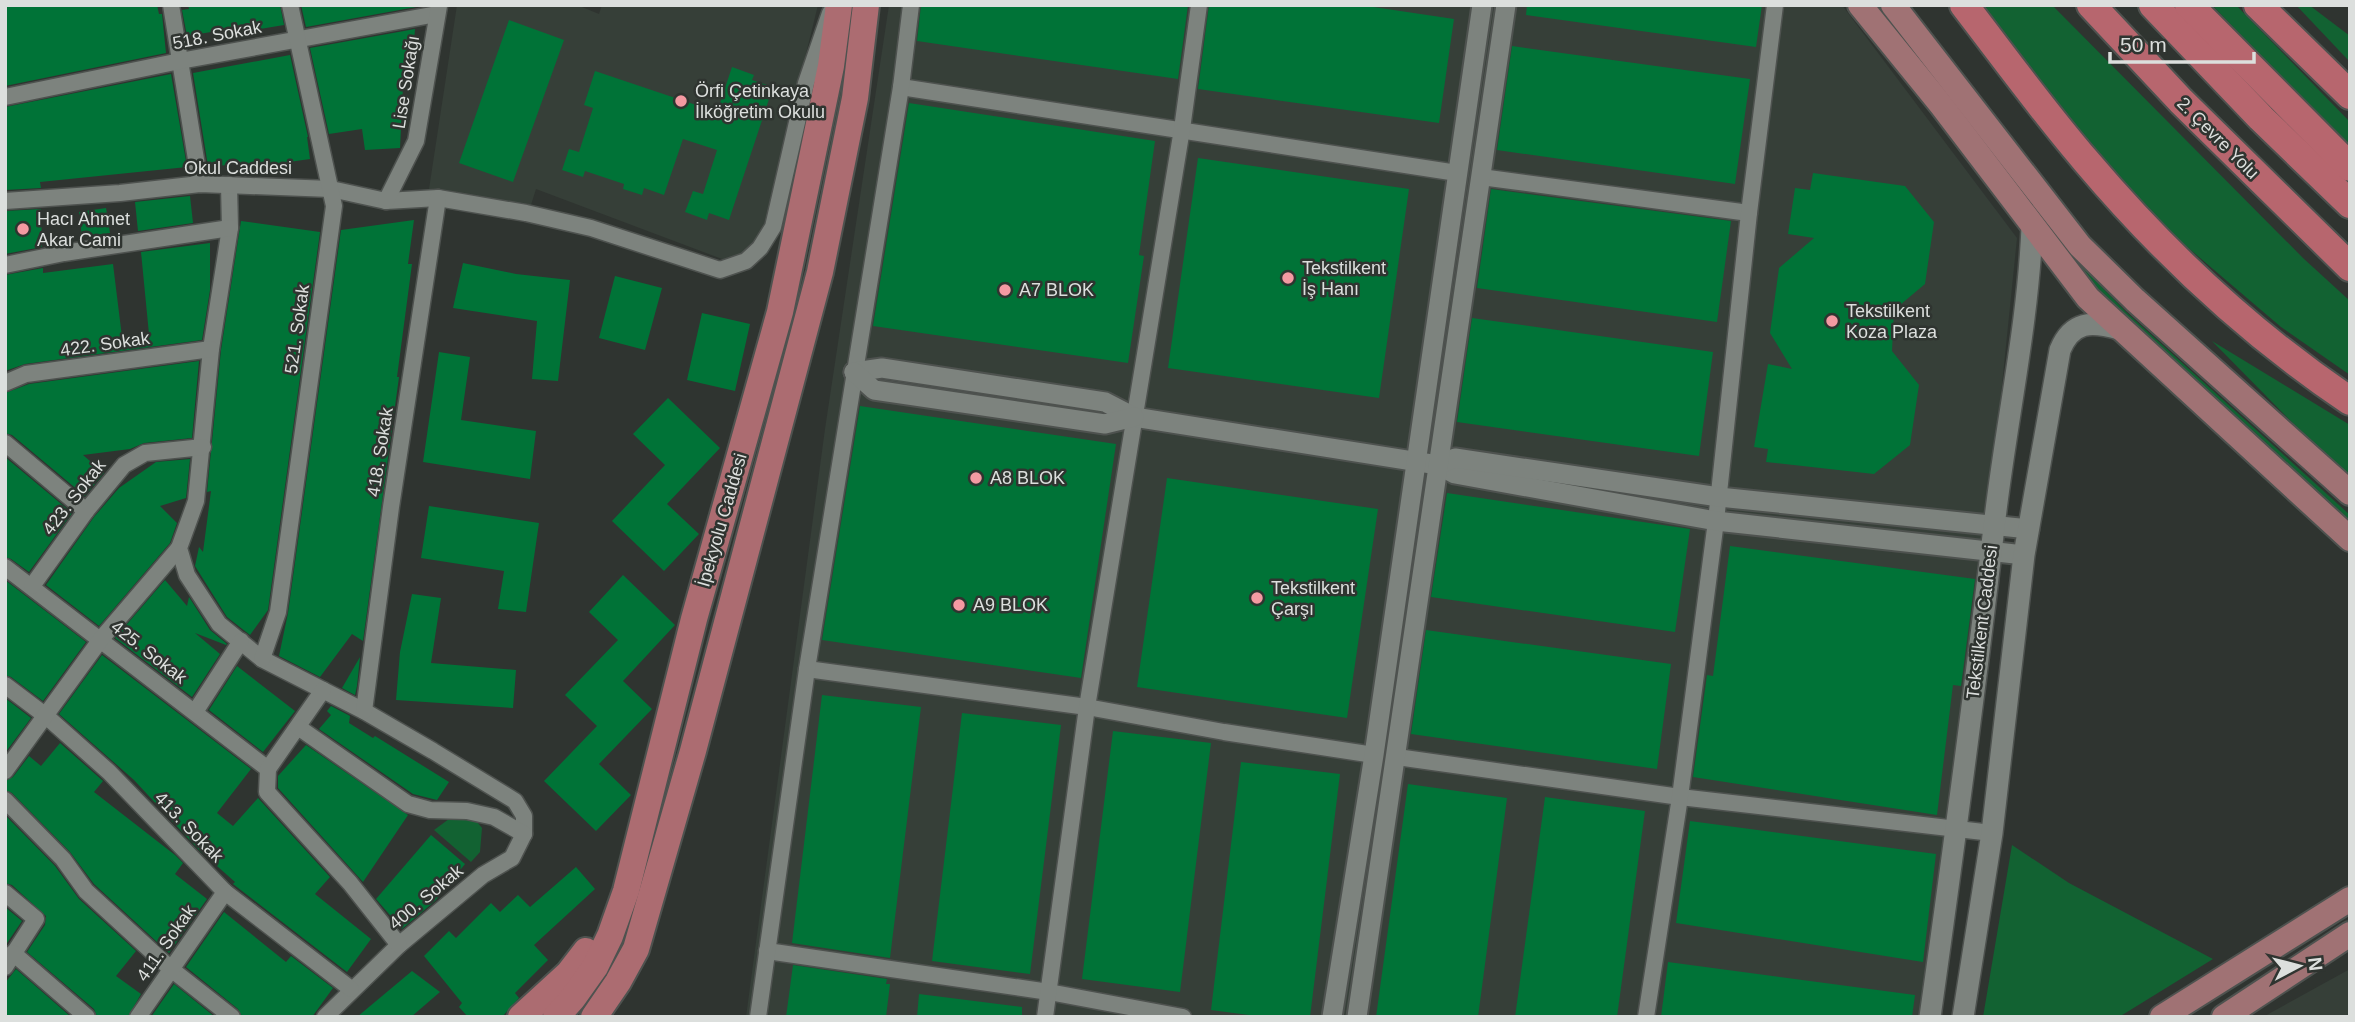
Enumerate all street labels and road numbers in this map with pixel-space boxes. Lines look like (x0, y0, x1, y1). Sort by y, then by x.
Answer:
street label: 518. Sokak (171, 16, 264, 53)
street label: Lise Sokağı (389, 34, 423, 130)
street label: 2. Çevre Yolu (2173, 93, 2263, 183)
street label: Okul Caddesi (184, 158, 292, 178)
street label: 521. Sokak (281, 282, 313, 375)
street label: 422. Sokak (59, 328, 152, 360)
street label: 418. Sokak (363, 405, 397, 498)
street label: İpekyolu Caddesi (693, 451, 751, 589)
street label: 423. Sokak (38, 455, 110, 539)
street label: Tekstilkent Caddesi (1963, 544, 2001, 700)
street label: 425. Sokak (107, 616, 191, 688)
street label: 413. Sokak (151, 788, 228, 867)
street label: 400. Sokak (385, 860, 468, 934)
street label: 411. Sokak (132, 900, 200, 985)

